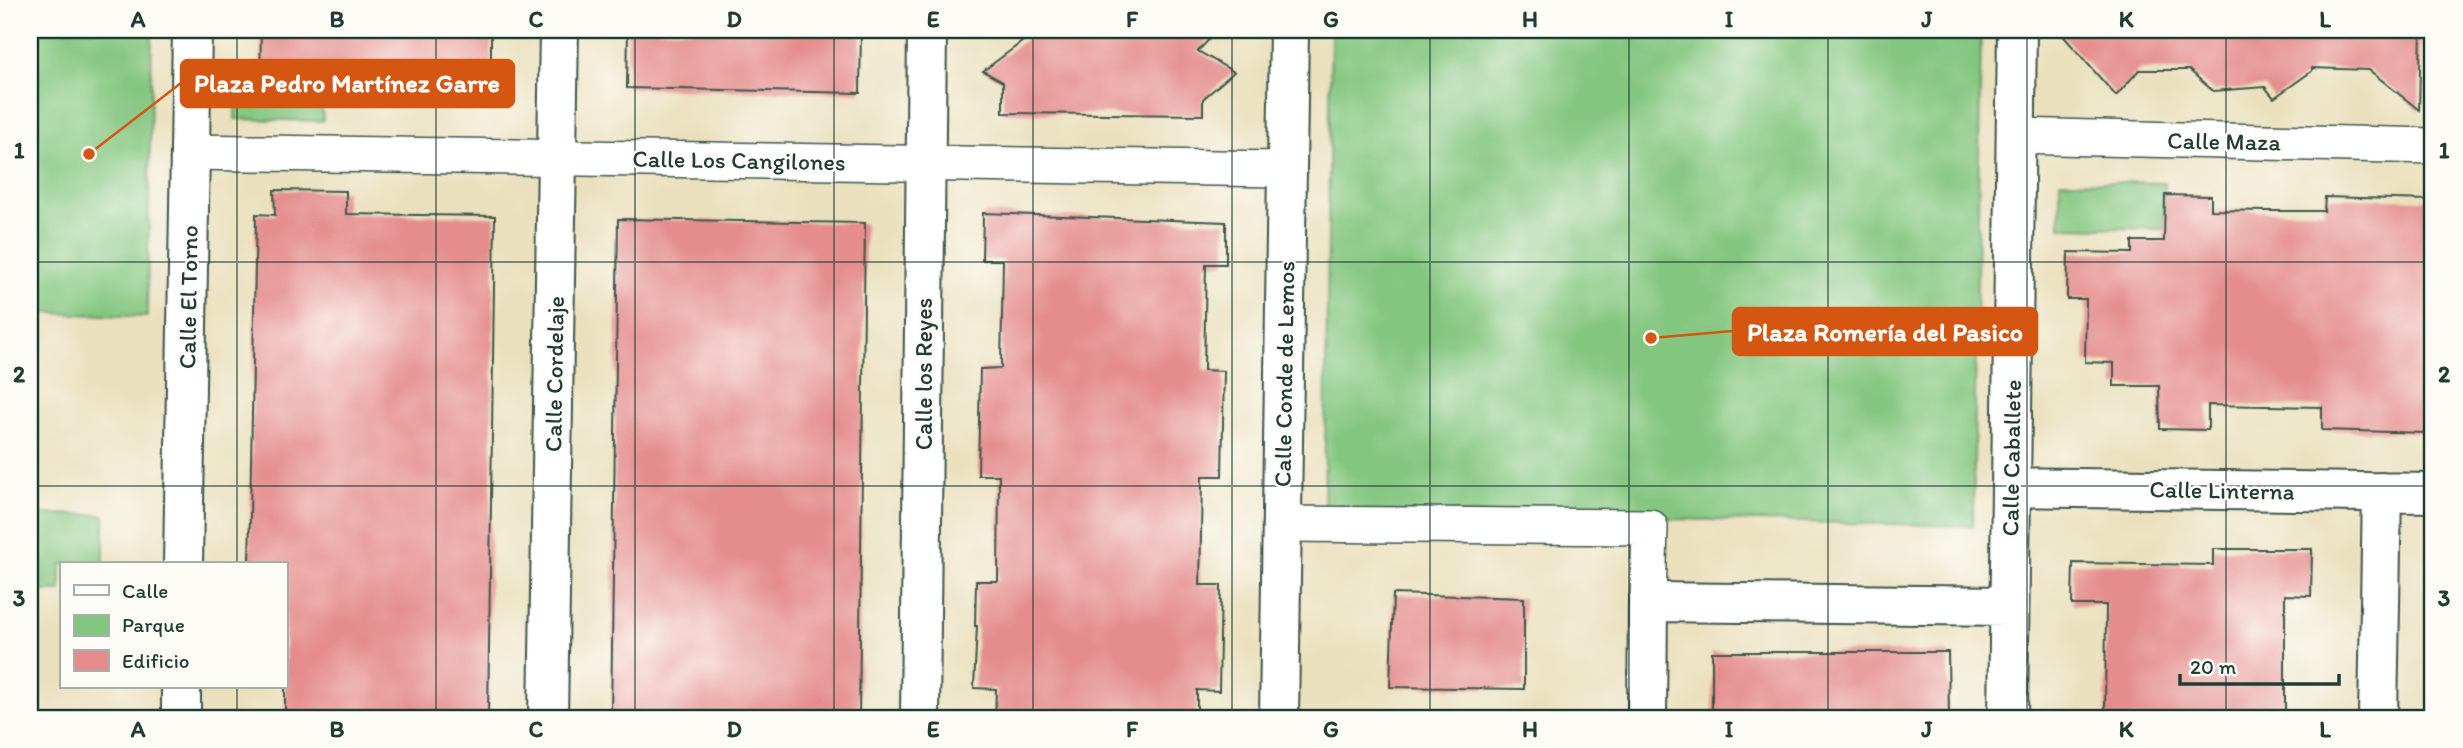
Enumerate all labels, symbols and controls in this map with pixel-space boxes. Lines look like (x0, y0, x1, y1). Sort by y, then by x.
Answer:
text: A (130, 5, 146, 33)
text: B (330, 5, 345, 33)
text: C (529, 5, 544, 33)
text: D (726, 5, 742, 33)
text: E (927, 5, 940, 33)
text: F (1126, 5, 1139, 33)
text: G (1323, 5, 1339, 33)
text: H (1522, 5, 1538, 33)
text: I (1725, 5, 1734, 33)
text: J (1920, 5, 1933, 33)
text: K (2119, 5, 2134, 33)
text: L (2319, 5, 2331, 33)
callout: Plaza Pedro Martínez Garre (181, 60, 514, 107)
text: Plaza Pedro Martínez Garre (194, 67, 500, 99)
street label: Calle Maza (2167, 126, 2282, 156)
text: 1 (14, 136, 25, 164)
text: 1 (2439, 136, 2450, 164)
street label: Calle Los Cangilones (632, 144, 846, 176)
street label: Calle El Torno (172, 225, 204, 369)
street label: Calle Conde de Lemos (1268, 261, 1300, 487)
street label: Calle Cordelaje (538, 296, 570, 452)
street label: Calle los Reyes (909, 298, 938, 450)
callout: Plaza Romería del Pasico (1733, 308, 2037, 355)
text: Plaza Romería del Pasico (1747, 316, 2023, 348)
text: 2 (13, 360, 26, 388)
text: 2 (2438, 360, 2451, 388)
street label: Calle Caballete (1995, 379, 2027, 537)
street label: Calle Linterna (2149, 474, 2295, 506)
legend (60, 562, 287, 688)
text: Calle (122, 578, 168, 603)
text: 3 (13, 584, 26, 612)
text: 3 (2438, 584, 2451, 612)
text: Parque (122, 612, 185, 637)
scale bar (2180, 643, 2339, 687)
text: Edificio (122, 648, 190, 673)
text: 20 m (2190, 654, 2237, 679)
text: A (130, 715, 146, 743)
text: B (330, 715, 345, 743)
text: C (529, 715, 544, 743)
text: D (726, 715, 742, 743)
text: E (927, 715, 940, 743)
text: F (1126, 715, 1139, 743)
text: G (1323, 715, 1339, 743)
text: H (1522, 715, 1538, 743)
text: I (1725, 715, 1734, 743)
text: J (1920, 715, 1933, 743)
text: K (2119, 715, 2134, 743)
text: L (2319, 715, 2331, 743)

